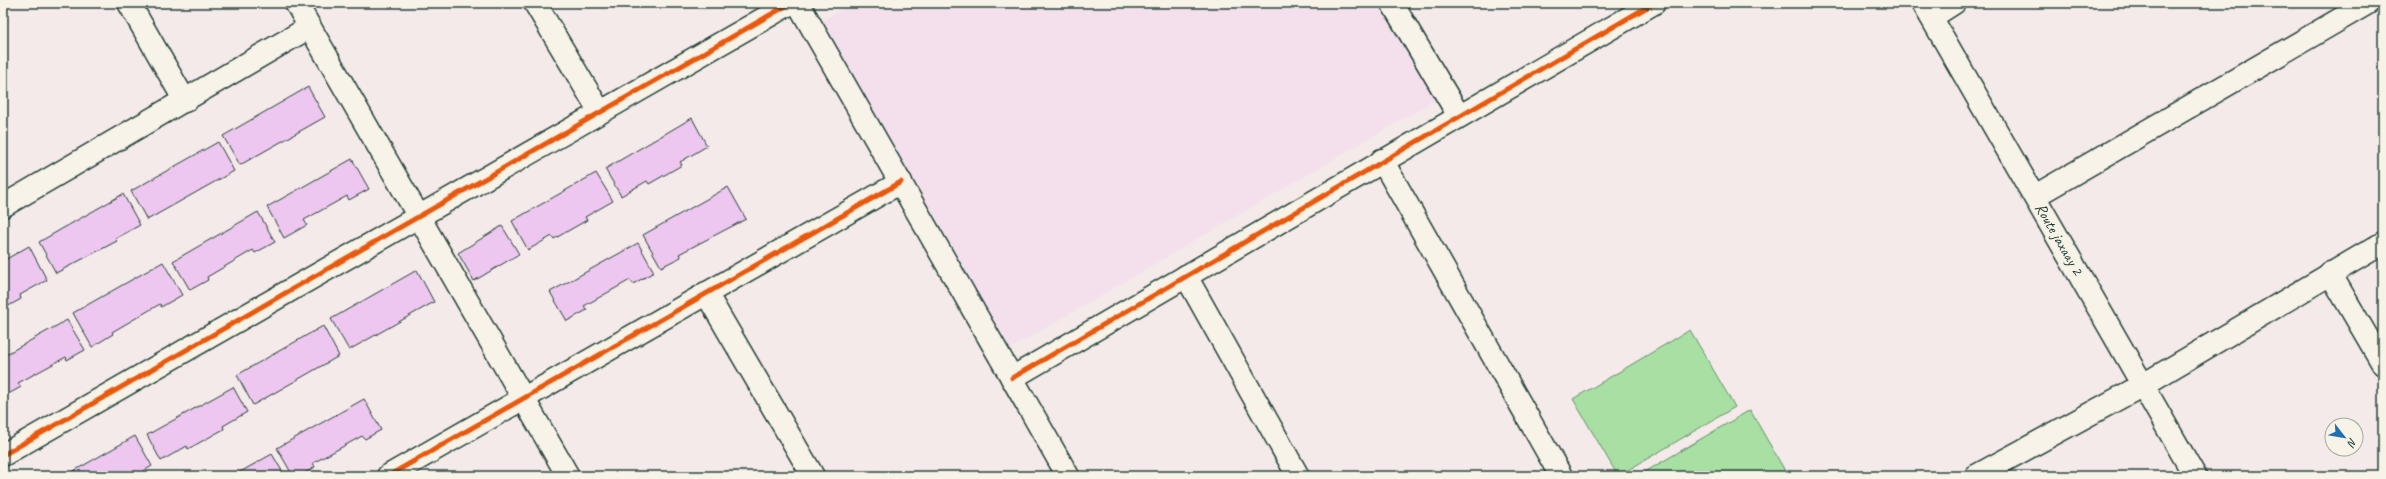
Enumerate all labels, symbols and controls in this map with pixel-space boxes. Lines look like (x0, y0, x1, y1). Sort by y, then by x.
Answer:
street label: Route jaxaay 2 (2030, 200, 2088, 280)
north arrow (2324, 417, 2364, 457)
text: N (2344, 436, 2360, 451)

